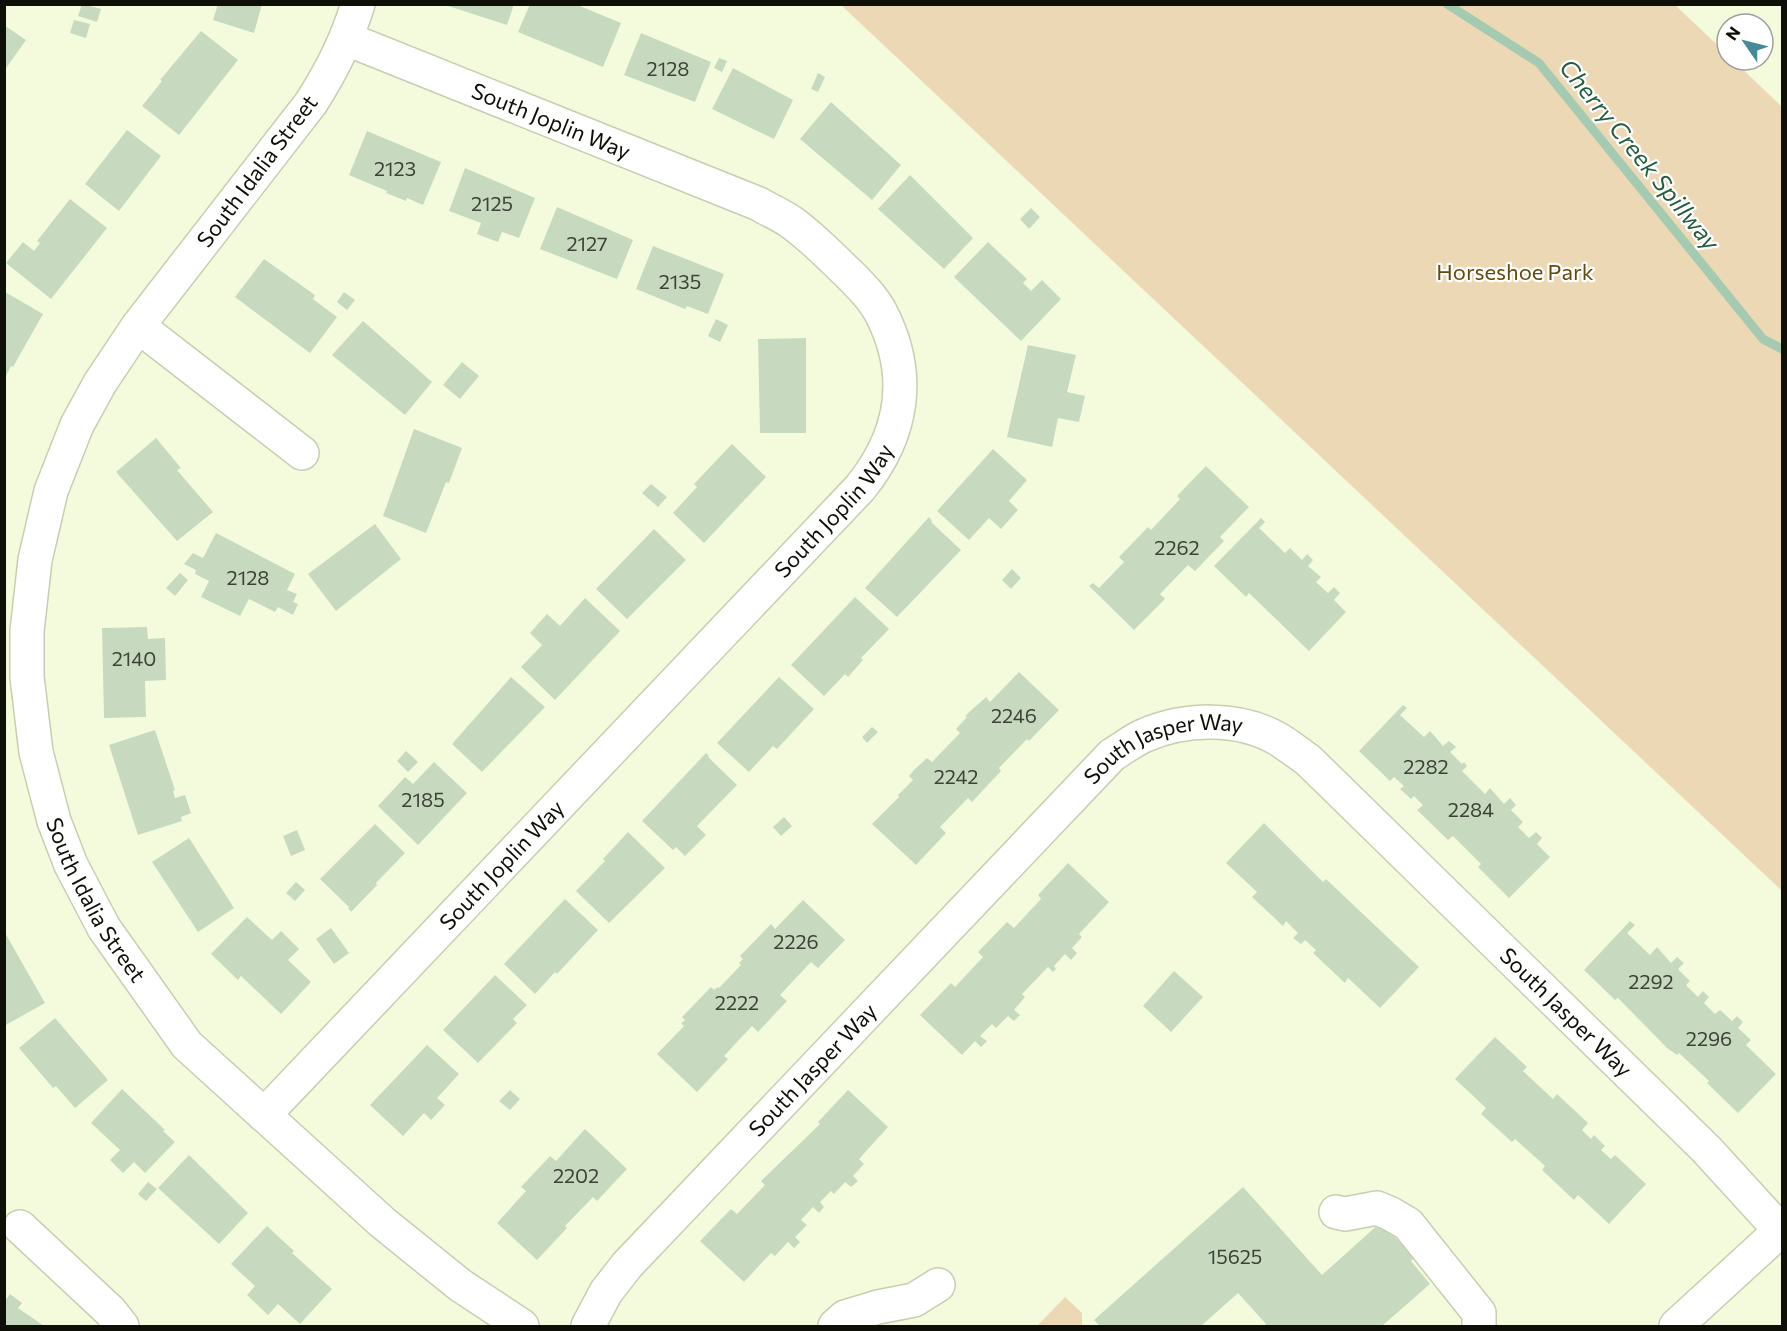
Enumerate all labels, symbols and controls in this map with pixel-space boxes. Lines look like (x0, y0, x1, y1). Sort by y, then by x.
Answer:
north arrow (1715, 12, 1775, 72)
text: N (1721, 23, 1744, 43)
water label: Cherry Creek Spillway (1554, 53, 1727, 257)
house number: 2128 (647, 56, 689, 80)
street label: South Joplin Way (468, 76, 634, 165)
street label: South Idalia Street (191, 89, 323, 252)
house number: 2123 (374, 156, 416, 180)
house number: 2125 (471, 191, 513, 215)
house number: 2127 (566, 231, 608, 255)
park label: Horseshoe Park (1436, 258, 1594, 285)
house number: 2135 (659, 269, 701, 293)
street label: South Joplin Way (768, 439, 898, 583)
house number: 2262 (1154, 535, 1200, 559)
house number: 2128 (227, 565, 269, 589)
house number: 2140 (112, 646, 156, 670)
house number: 2246 (991, 703, 1037, 727)
street label: South Jasper Way (1078, 708, 1245, 790)
house number: 2282 (1403, 754, 1449, 778)
house number: 2242 (934, 764, 978, 788)
house number: 2185 (401, 787, 445, 811)
street label: South Joplin Way (433, 794, 569, 935)
house number: 2284 (1448, 797, 1494, 821)
street label: South Idalia Street (41, 814, 152, 987)
house number: 2226 (773, 929, 819, 953)
street label: South Jasper Way (1495, 941, 1638, 1082)
house number: 2292 (1628, 969, 1674, 993)
house number: 2222 (715, 990, 759, 1014)
street label: South Jasper Way (743, 997, 882, 1142)
house number: 2296 (1686, 1026, 1732, 1050)
house number: 2202 (553, 1163, 599, 1187)
house number: 15625 (1208, 1244, 1262, 1268)

